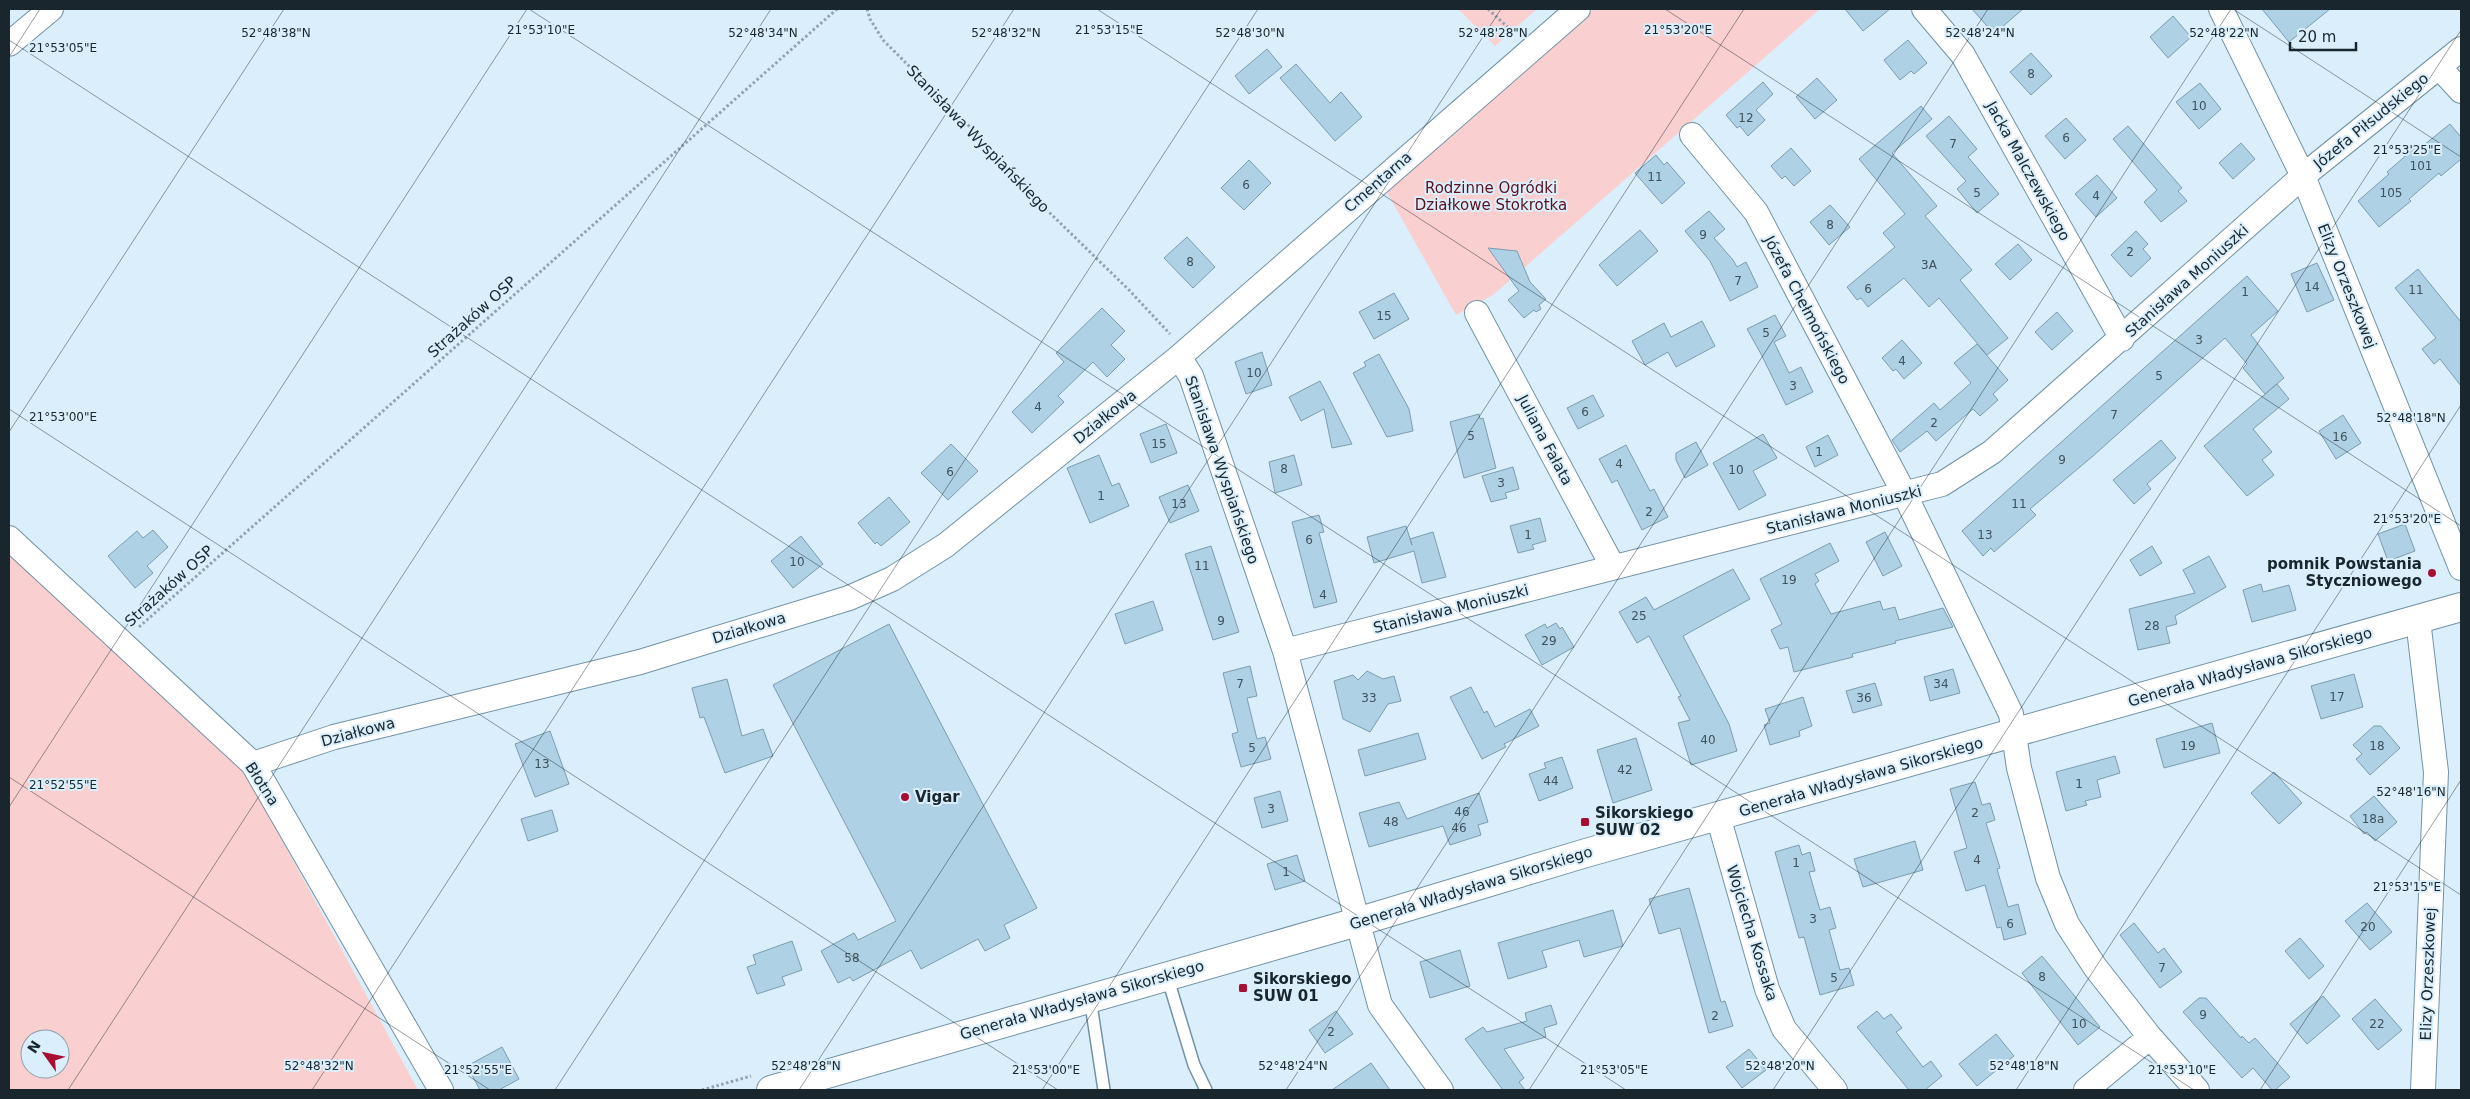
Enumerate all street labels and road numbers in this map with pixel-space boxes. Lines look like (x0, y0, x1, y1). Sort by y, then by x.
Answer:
street label: Stanisława Wyspiańskiego (903, 62, 1053, 216)
street label: Józefa Piłsudskiego (2309, 69, 2432, 173)
street label: Jacka Malczewskiego (1982, 97, 2074, 244)
street label: Cmentarna (1341, 148, 1415, 216)
street label: Stanisława Moniuszki (2122, 221, 2252, 341)
street label: Elizy Orzeszkowej (2314, 221, 2380, 351)
street label: Józefa Chełmońskiego (1760, 232, 1854, 387)
street label: Strażaków OSP (424, 273, 520, 361)
street label: Stanisława Wyspiańskiego (1181, 373, 1263, 567)
street label: Działkowa (1070, 386, 1140, 448)
street label: Juliana Fałata (1513, 391, 1576, 488)
street label: Stanisława Moniuszki (1764, 482, 1924, 538)
street label: Strażaków OSP (121, 542, 217, 630)
street label: Stanisława Moniuszki (1371, 581, 1531, 637)
street label: Działkowa (710, 608, 788, 648)
street label: Generała Władysława Sikorskiego (2126, 623, 2374, 711)
street label: Działkowa (319, 713, 397, 751)
street label: Generała Władysława Sikorskiego (1737, 733, 1985, 821)
street label: Błotna (241, 759, 283, 809)
street label: Generała Władysława Sikorskiego (1347, 842, 1595, 934)
street label: Wojciecha Kossaka (1723, 863, 1781, 1003)
street label: Elizy Orzeszkowej (2417, 907, 2439, 1041)
street label: Generała Władysława Sikorskiego (958, 956, 1206, 1044)

